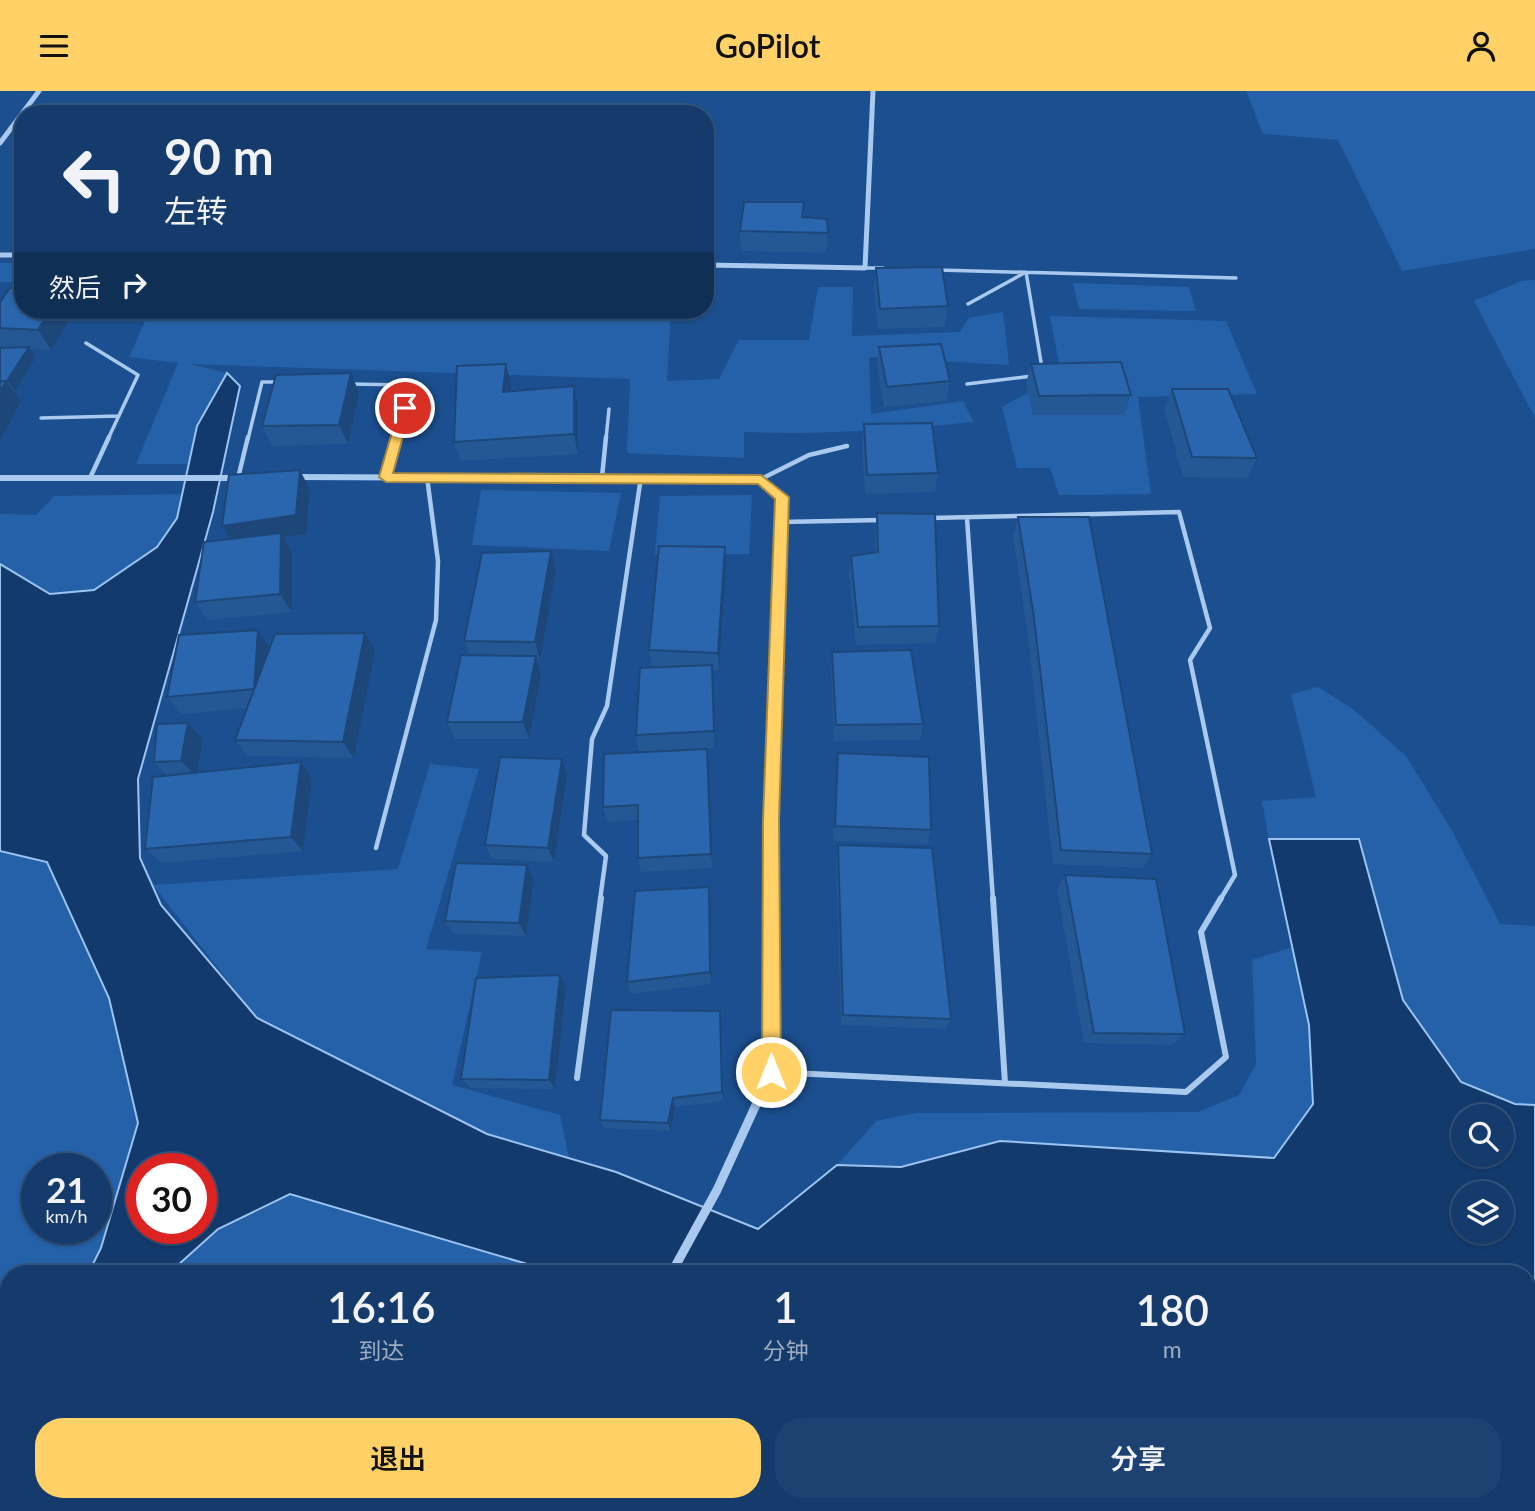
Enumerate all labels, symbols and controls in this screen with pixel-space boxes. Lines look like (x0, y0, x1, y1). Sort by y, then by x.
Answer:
text: GoPilot (715, 26, 820, 65)
icon: menu (35, 27, 73, 65)
icon: person (1462, 27, 1500, 65)
text: 90 m (164, 127, 274, 185)
icon: left (49, 133, 140, 224)
text: 左转 (164, 191, 228, 230)
icon: right (115, 266, 153, 304)
text: 然后 (49, 271, 101, 303)
pin (375, 378, 435, 438)
icon: arrive (386, 389, 424, 427)
position arrow (734, 1035, 808, 1109)
map controls (1451, 1104, 1514, 1244)
button: search (1451, 1104, 1514, 1167)
speed limit sign: 30 (126, 1153, 217, 1244)
text: 21 (46, 1168, 87, 1210)
button: layers (1451, 1181, 1514, 1244)
text: km/h (45, 1205, 88, 1227)
text: 16:16 (327, 1282, 435, 1332)
text: 1 (773, 1282, 798, 1332)
text: 180 (1136, 1285, 1209, 1335)
text: m (1163, 1335, 1182, 1363)
text: 到达 (358, 1336, 404, 1364)
text: 分钟 (762, 1336, 808, 1364)
button: 退出 (35, 1418, 761, 1498)
button: 分享 (775, 1418, 1501, 1498)

